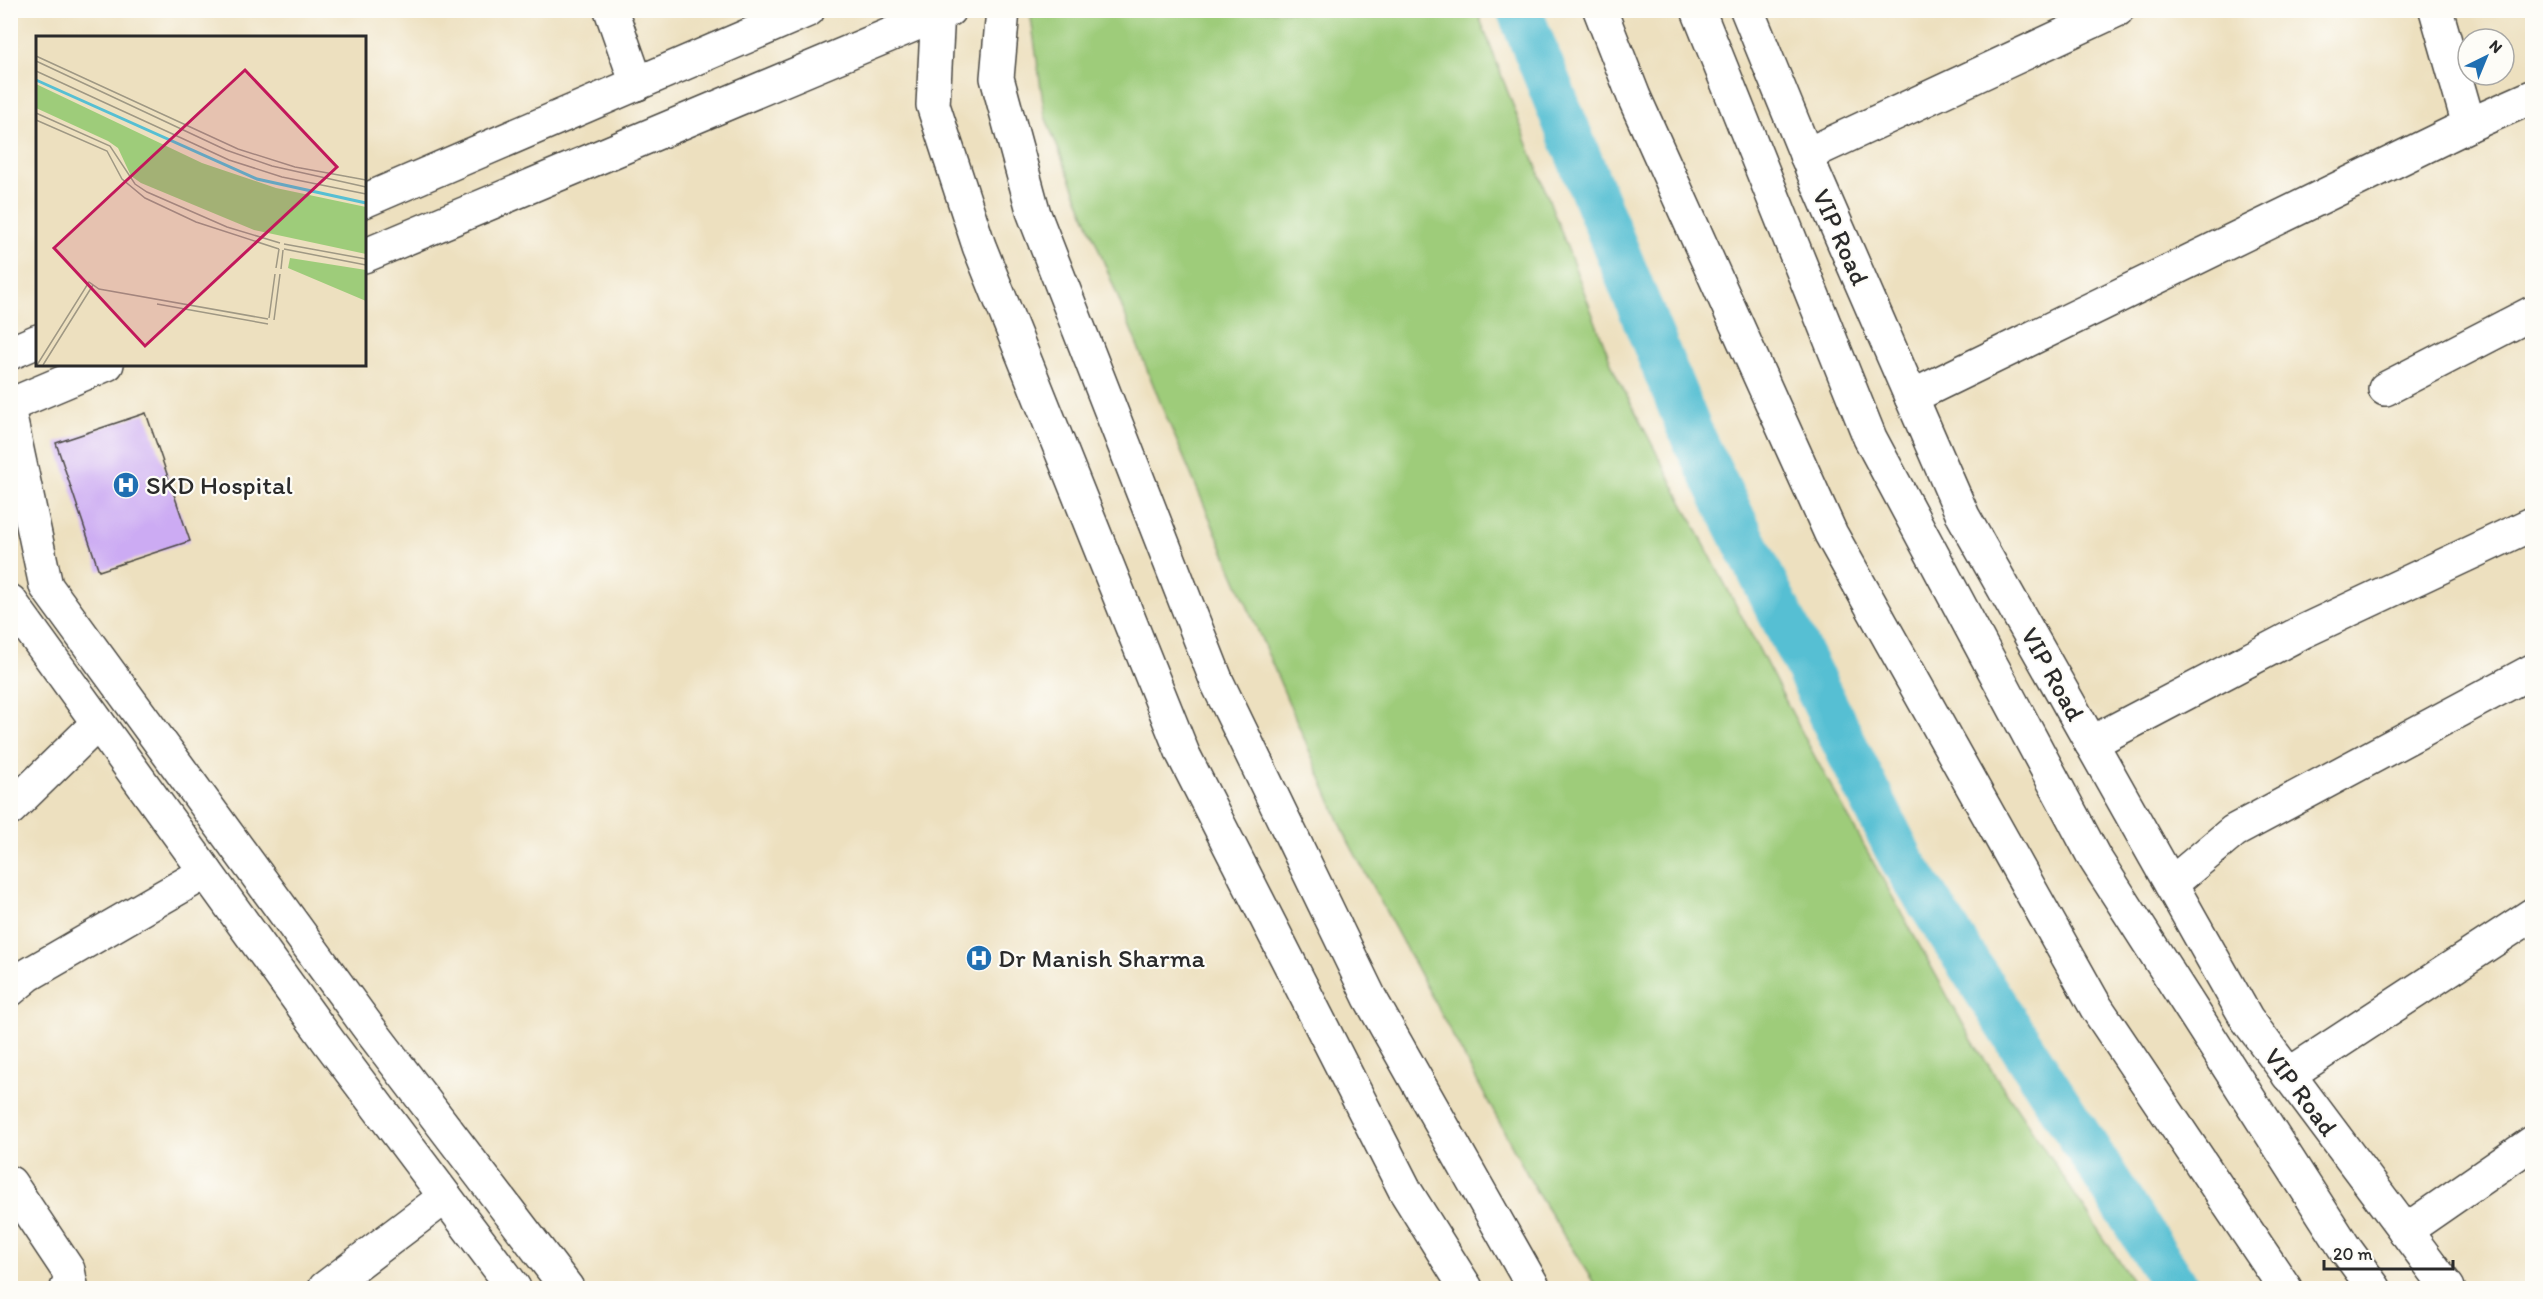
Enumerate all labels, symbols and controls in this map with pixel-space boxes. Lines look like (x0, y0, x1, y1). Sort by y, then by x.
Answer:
north arrow (2456, 27, 2516, 87)
inset map (36, 36, 366, 366)
text: N (2485, 36, 2506, 57)
street label: VIP Road (1806, 184, 1877, 291)
place label: SKD Hospital (146, 469, 293, 501)
hospital icon: SKD Hospital (111, 470, 141, 500)
street label: VIP Road (2014, 622, 2092, 727)
place label: Dr Manish Sharma (998, 942, 1206, 974)
hospital icon: Dr Manish Sharma (964, 943, 994, 973)
street label: VIP Road (2257, 1042, 2345, 1143)
scale bar (2324, 1233, 2453, 1271)
text: 20 m (2333, 1243, 2373, 1265)

